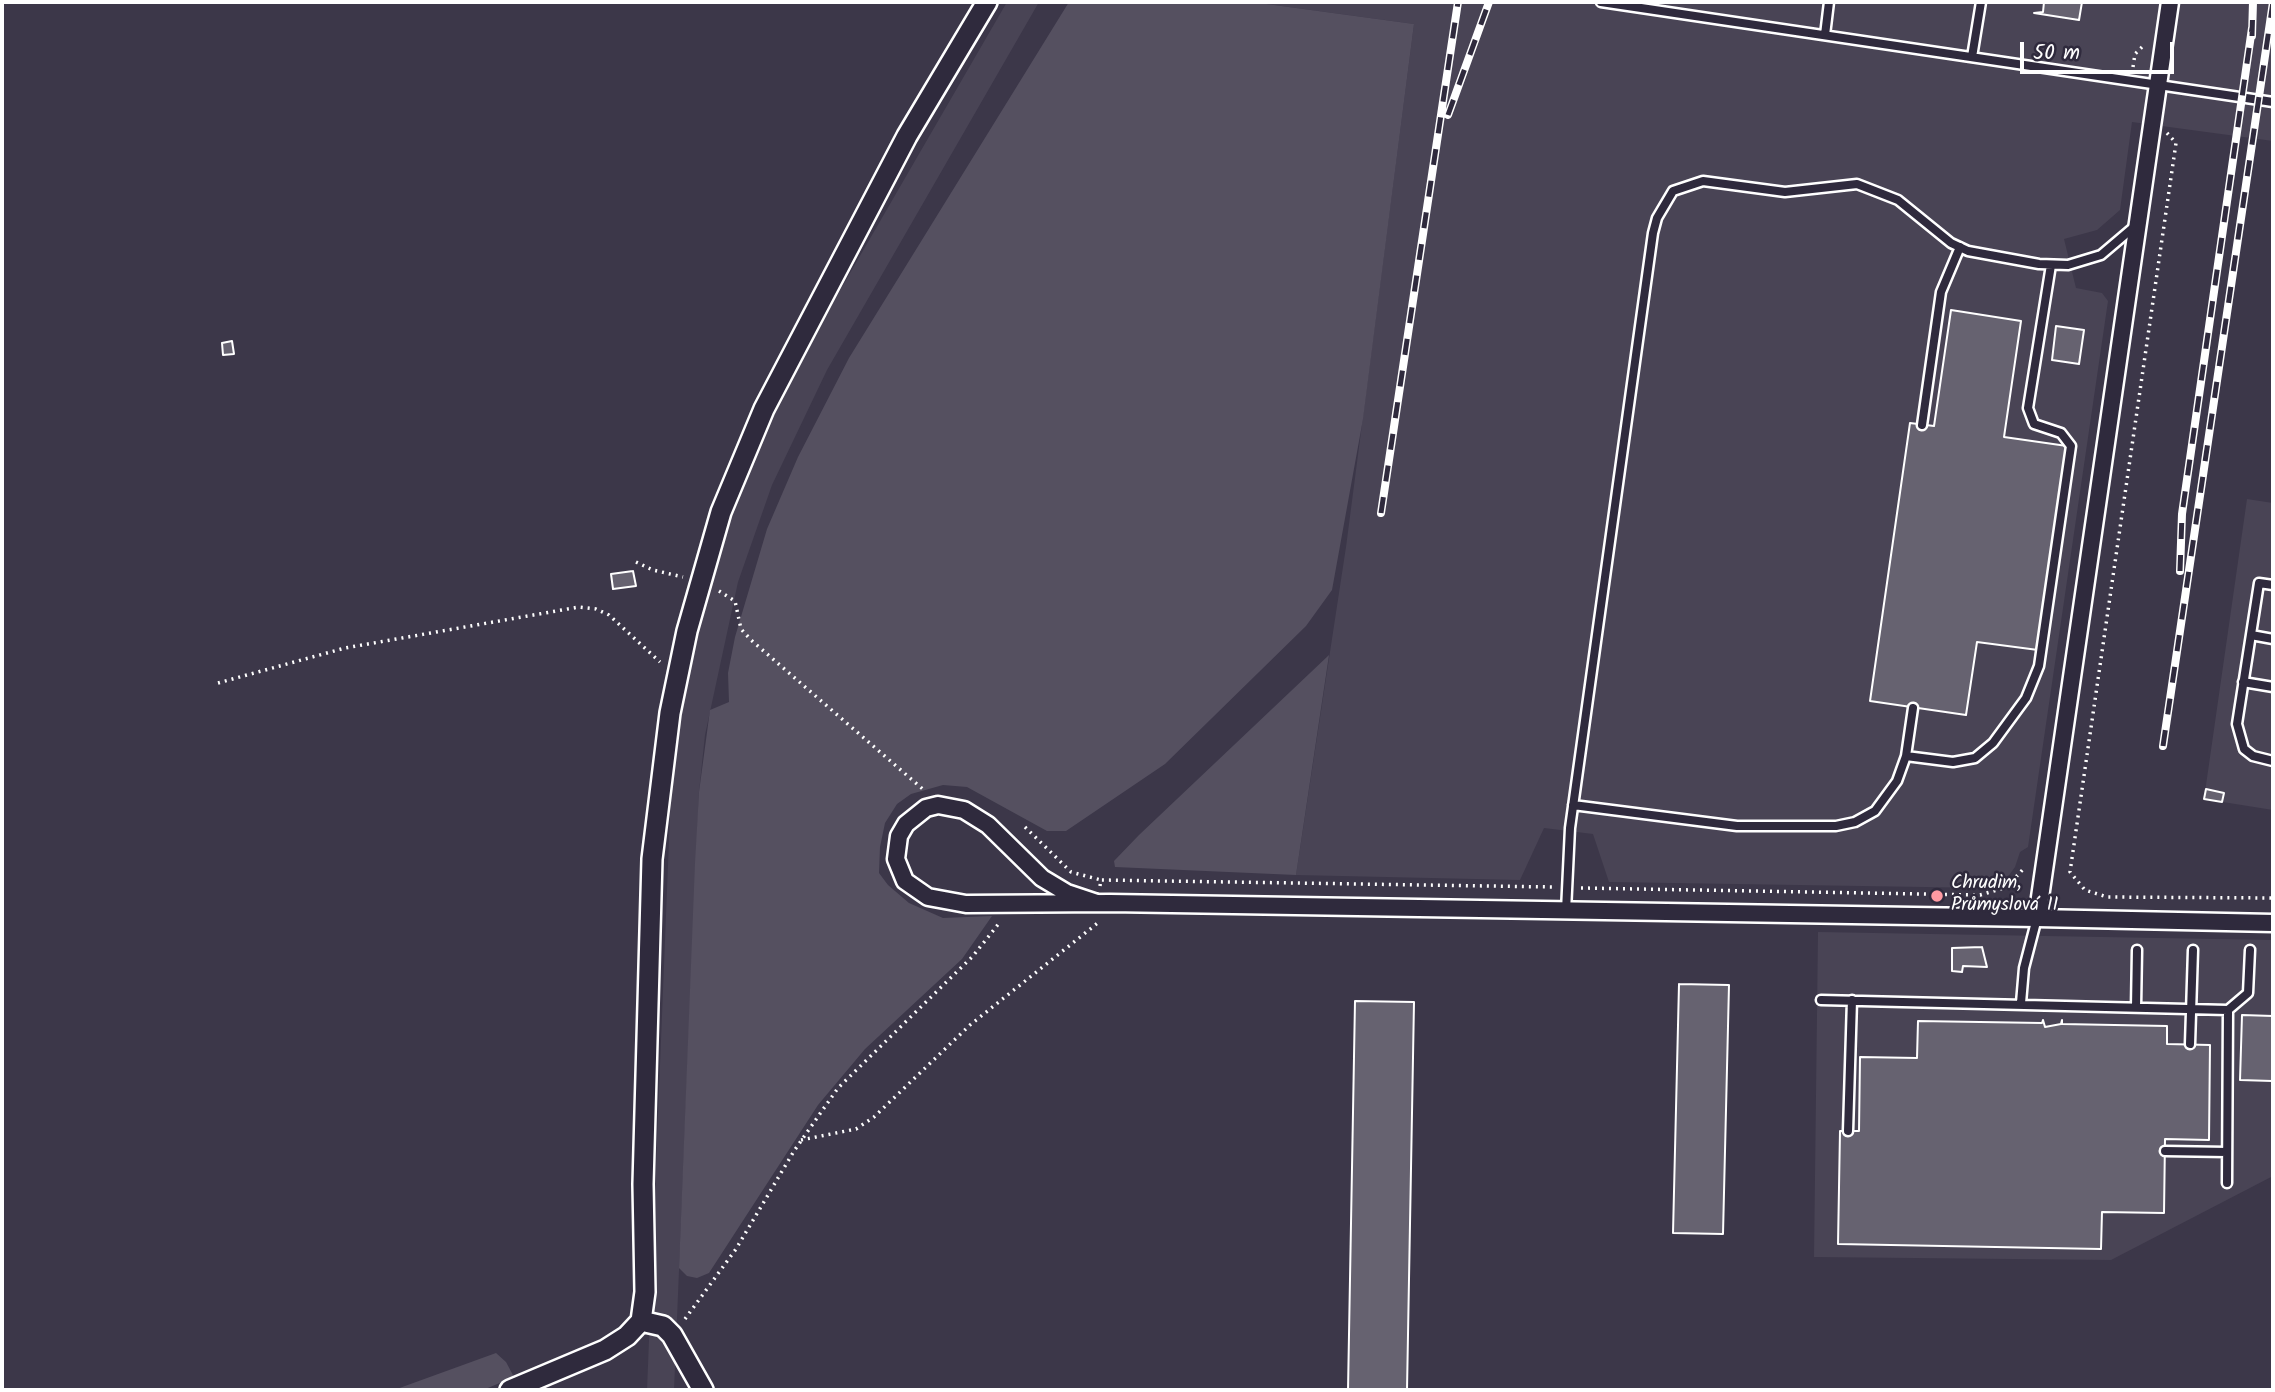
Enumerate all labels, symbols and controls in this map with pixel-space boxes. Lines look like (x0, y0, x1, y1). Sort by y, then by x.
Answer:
scale bar (2023, 28, 2177, 72)
text: 50 m (2033, 37, 2080, 70)
place label: Chrudim, Průmyslová II (1951, 874, 2058, 918)
marker: Chrudim, Průmyslová II (1929, 888, 1945, 904)

